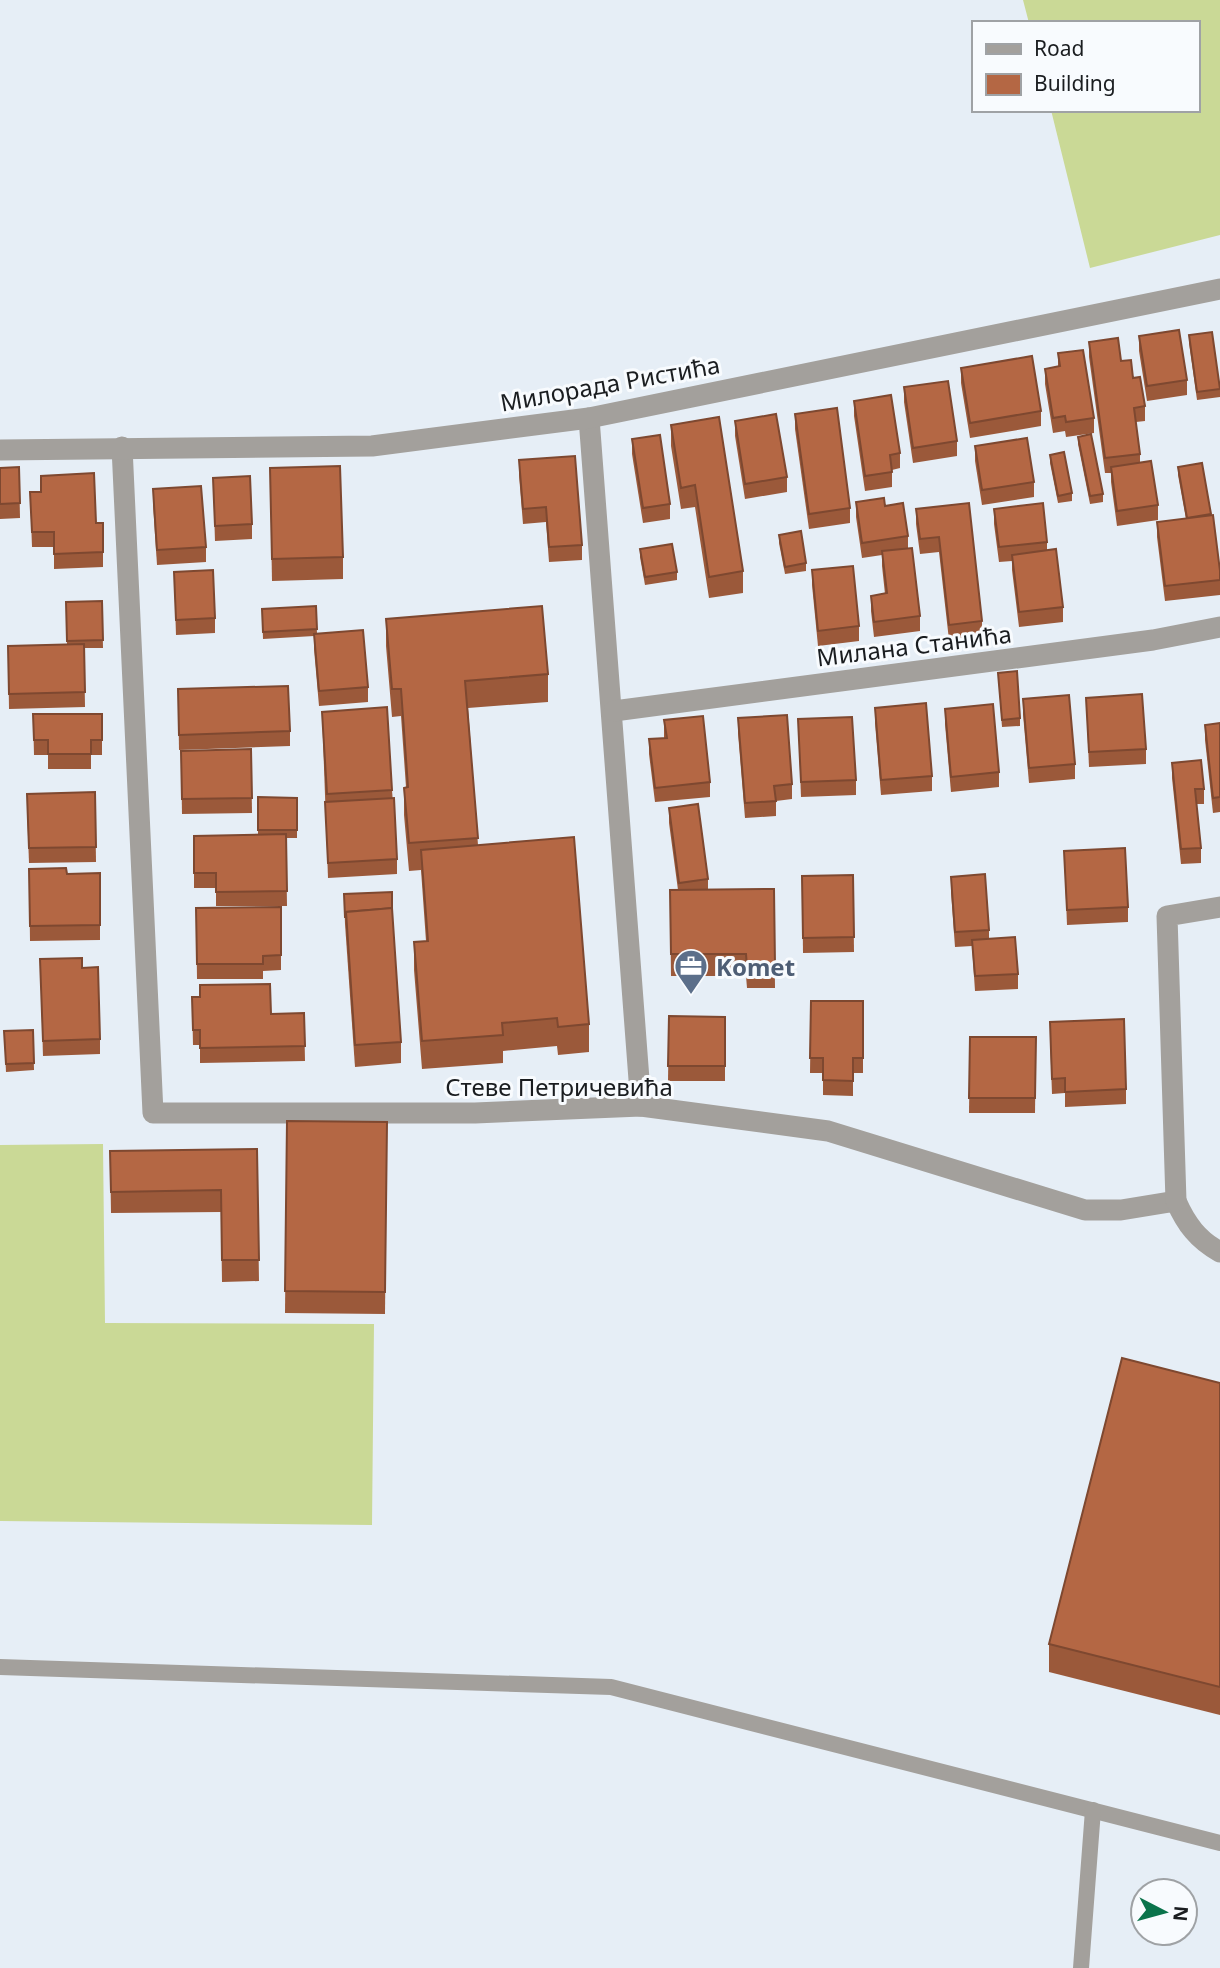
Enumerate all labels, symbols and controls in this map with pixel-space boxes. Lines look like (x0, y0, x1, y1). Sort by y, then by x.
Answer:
legend (972, 21, 1199, 112)
text: Road (1034, 34, 1084, 62)
text: Building (1034, 69, 1116, 97)
street label: Милорада Ристића (498, 347, 722, 419)
street label: Милана Станића (815, 617, 1013, 673)
office icon: Komet (672, 947, 710, 996)
place label: Komet (716, 950, 795, 983)
street label: Стеве Петричевића (445, 1070, 673, 1103)
north arrow (1129, 1877, 1199, 1947)
text: N (1167, 1905, 1195, 1923)

